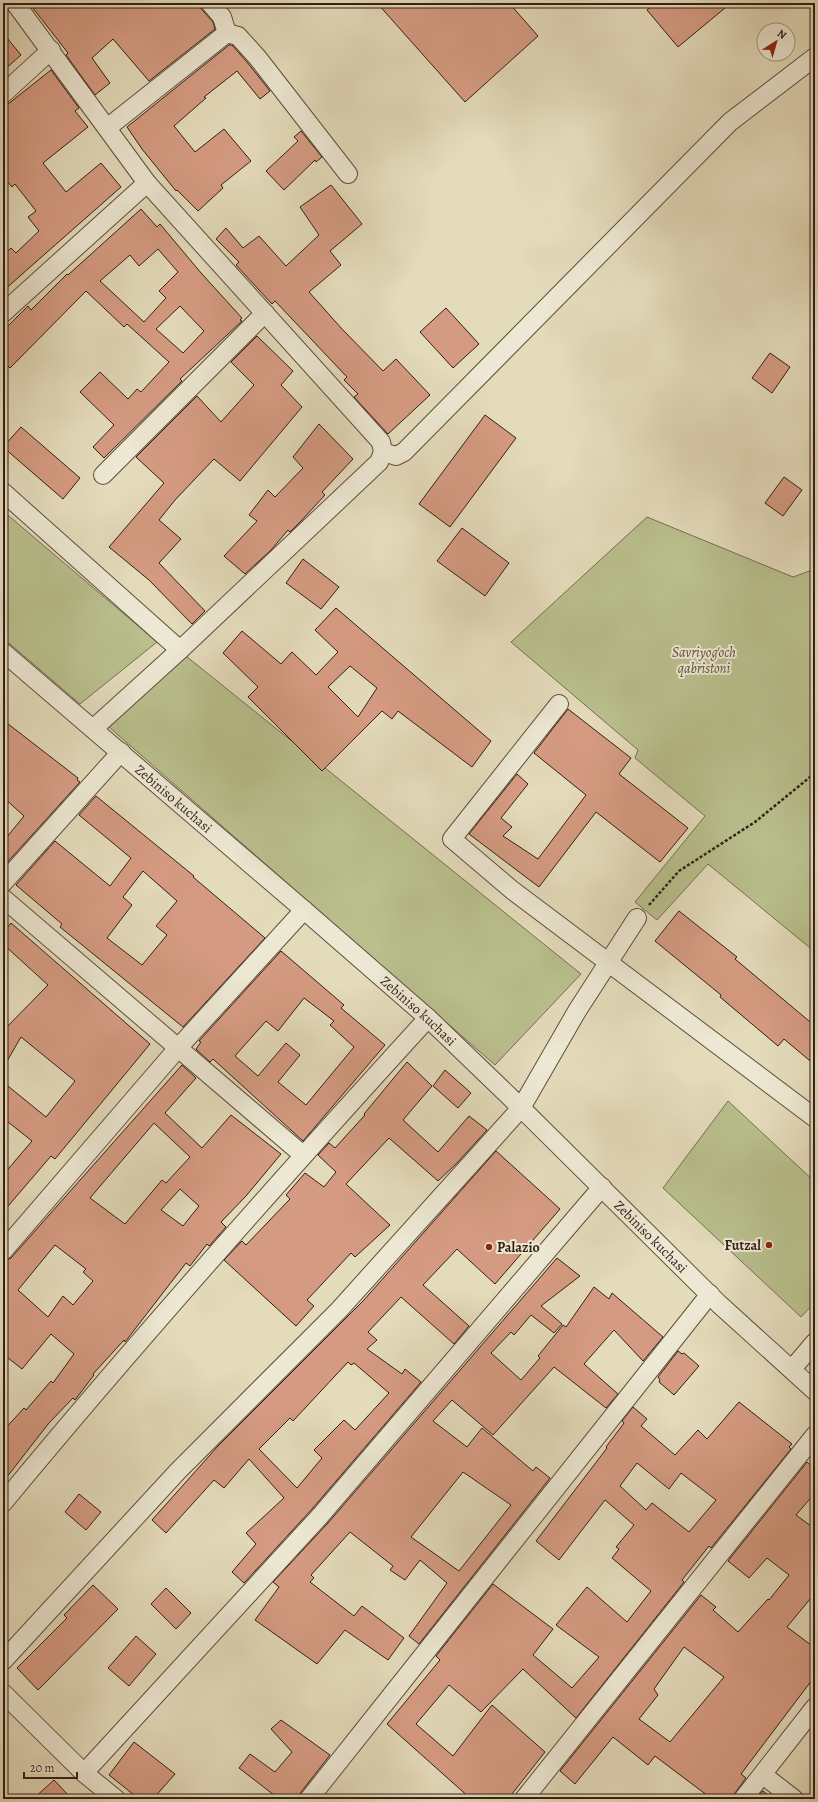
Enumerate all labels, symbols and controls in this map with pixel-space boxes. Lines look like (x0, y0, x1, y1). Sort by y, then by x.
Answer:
north arrow (756, 22, 796, 62)
text: N (774, 26, 789, 43)
park label: Savriyog'och qabristoni (672, 643, 736, 678)
street label: Zebiniso kuchasi (131, 760, 216, 837)
street label: Zebiniso kuchasi (376, 972, 460, 1050)
street label: Zebiniso kuchasi (610, 1196, 691, 1277)
place label: Futzal (725, 1236, 761, 1255)
place label: Palazio (497, 1238, 540, 1257)
marker: Futzal (764, 1240, 774, 1250)
marker: Palazio (484, 1242, 494, 1252)
scale bar (24, 1754, 77, 1780)
text: 20 m (30, 1760, 54, 1776)

